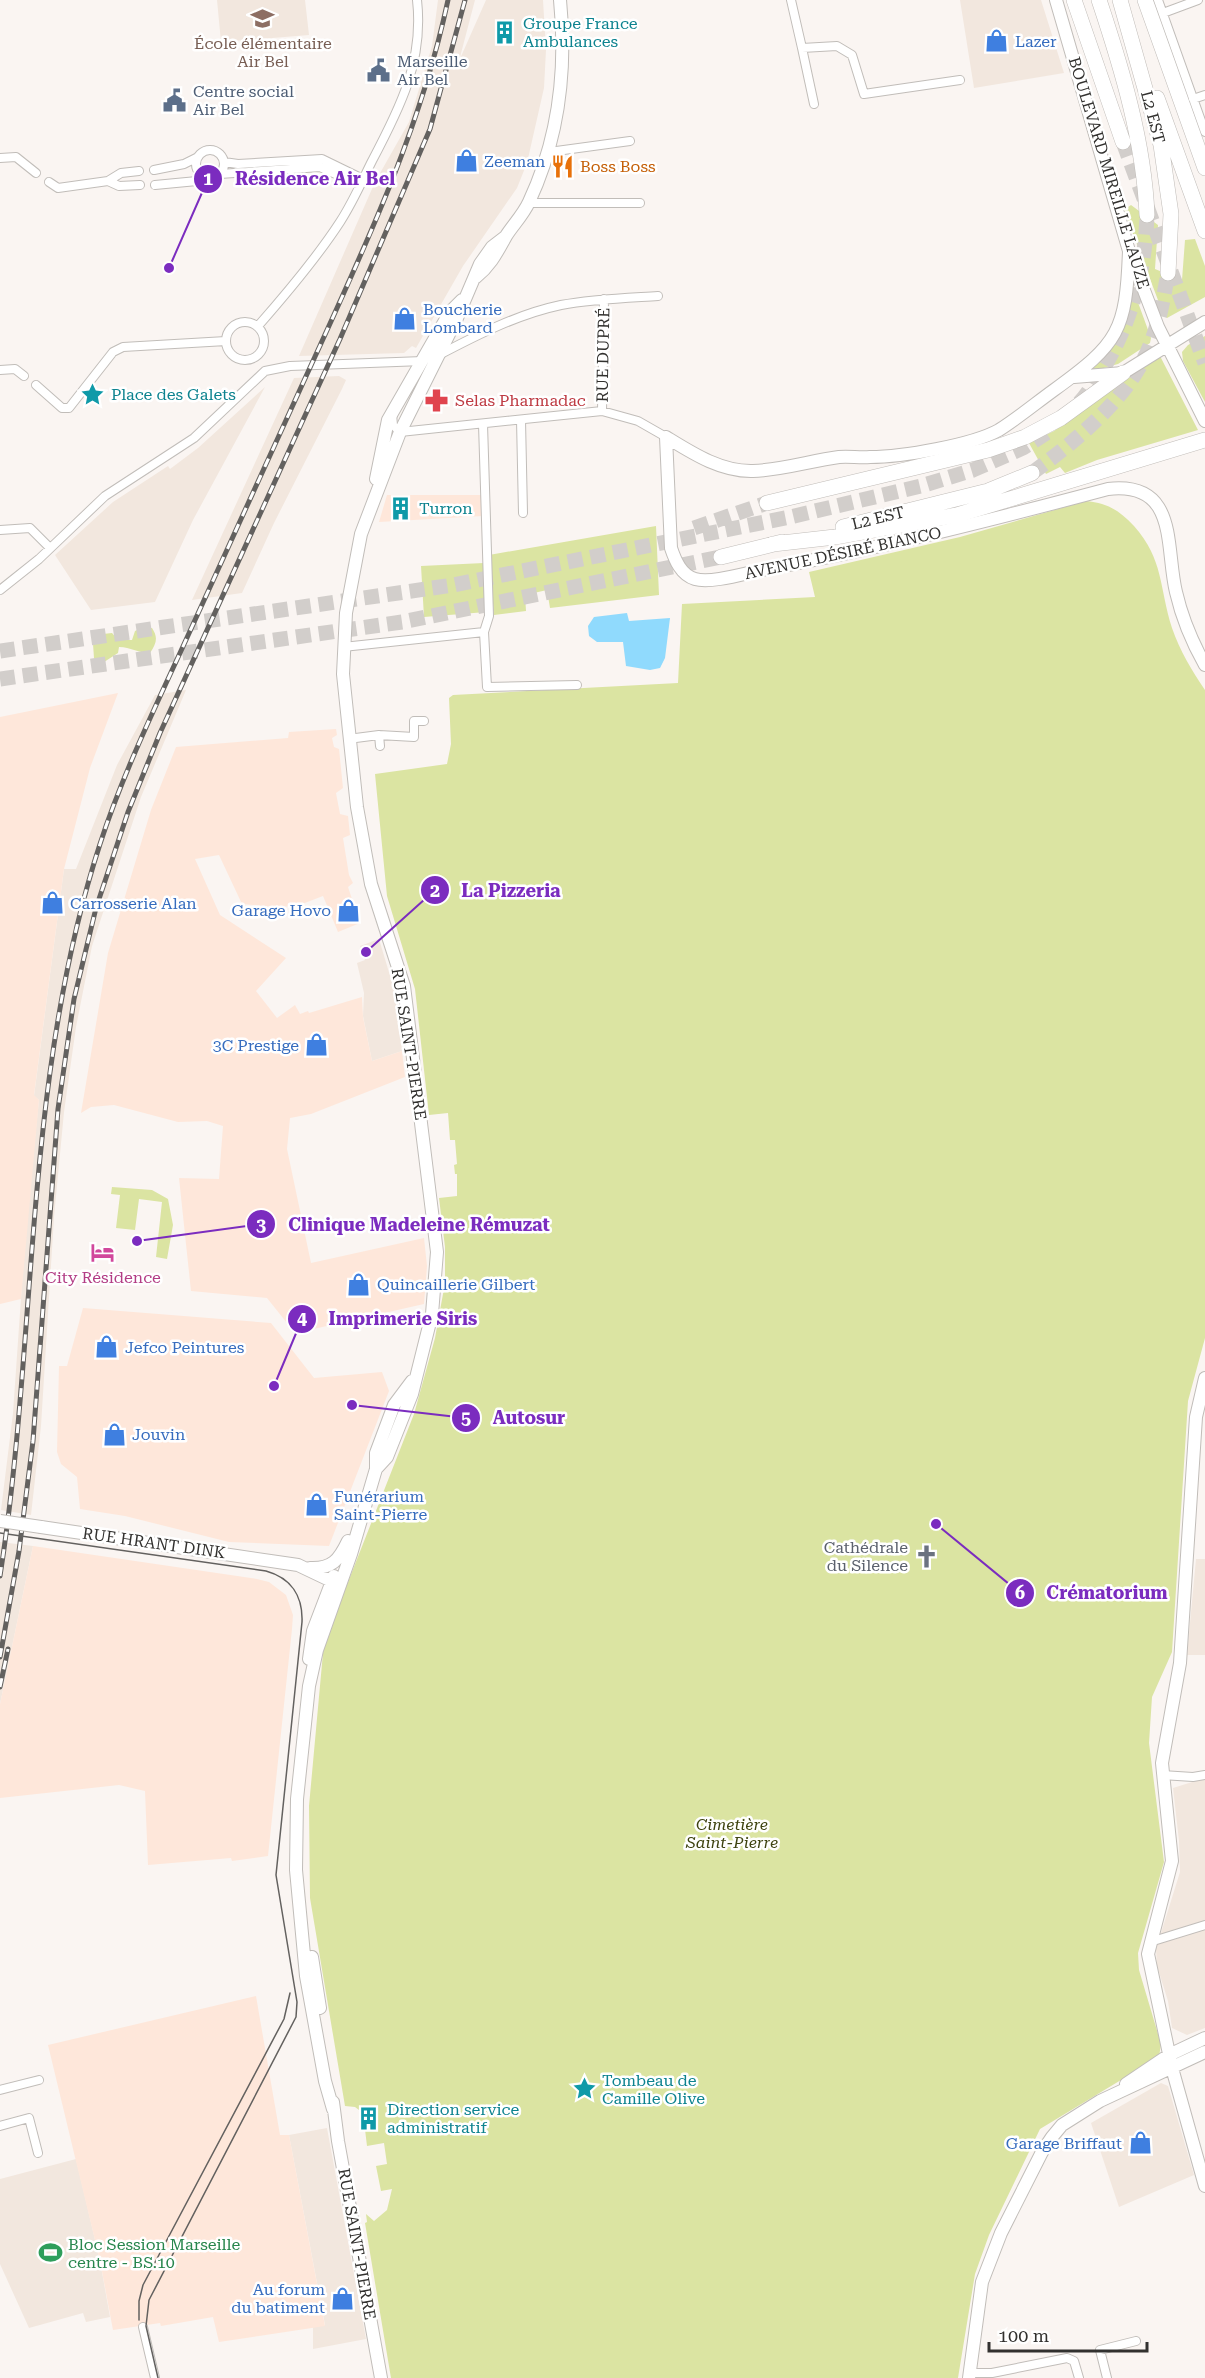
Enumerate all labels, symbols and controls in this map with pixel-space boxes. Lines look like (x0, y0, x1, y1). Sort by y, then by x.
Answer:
school or university icon: École élémentaire Air Bel (250, 5, 276, 31)
place label: Groupe France Ambulances (523, 14, 638, 51)
building icon: Groupe France Ambulances (492, 19, 518, 45)
shop icon: Lazer (984, 28, 1010, 54)
place label: Lazer (1015, 32, 1057, 51)
place label: École élémentaire Air Bel (194, 34, 332, 71)
place label: Marseille Air Bel (397, 52, 468, 89)
street label: BOULEVARD MIREILLE LAUZE (1065, 55, 1153, 291)
public building icon: Marseille Air Bel (366, 57, 392, 83)
place label: Centre social Air Bel (193, 82, 294, 119)
public building icon: Centre social Air Bel (162, 87, 188, 113)
street label: L2 EST (1137, 89, 1169, 146)
shop icon: Zeeman (453, 148, 479, 174)
place label: Zeeman (484, 152, 545, 171)
restaurant icon: Boss Boss (549, 153, 575, 179)
place label: Boss Boss (580, 157, 656, 176)
callout: Résidence Air Bel (193, 161, 407, 197)
text: 1 (203, 168, 213, 189)
text: Résidence Air Bel (235, 168, 395, 189)
place label: Boucherie Lombard (423, 300, 502, 337)
shop icon: Boucherie Lombard (392, 305, 418, 331)
street label: RUE DUPRÉ (593, 307, 613, 403)
place icon: Place des Galets (80, 381, 106, 407)
place label: Place des Galets (111, 385, 236, 404)
pharmacy icon: Selas Pharmadac (424, 387, 450, 413)
place label: Selas Pharmadac (455, 391, 586, 410)
building icon: Turron (388, 495, 414, 521)
place label: Turron (419, 499, 473, 518)
street label: L2 EST (850, 502, 907, 534)
street label: AVENUE DÉSIRÉ BIANCO (743, 523, 943, 583)
callout: La Pizzeria (420, 872, 573, 908)
text: 2 (430, 880, 440, 901)
text: La Pizzeria (461, 880, 561, 901)
shop icon: Carrosserie Alan (39, 890, 65, 916)
place label: Carrosserie Alan (70, 894, 197, 913)
shop icon: Garage Hovo (336, 897, 362, 923)
place label: Garage Hovo (232, 901, 331, 920)
street label: RUE SAINT-PIERRE (388, 967, 430, 1121)
shop icon: 3C Prestige (304, 1032, 330, 1058)
place label: 3C Prestige (213, 1036, 299, 1055)
callout: Clinique Madeleine Rémuzat (246, 1206, 561, 1242)
text: 3 (256, 1214, 266, 1235)
text: Clinique Madeleine Rémuzat (288, 1214, 550, 1235)
hotel icon: City Résidence (90, 1239, 116, 1265)
place label: City Résidence (45, 1268, 161, 1287)
shop icon: Quincaillerie Gilbert (346, 1271, 372, 1297)
place label: Quincaillerie Gilbert (377, 1275, 535, 1294)
callout: Imprimerie Siris (287, 1301, 490, 1337)
text: 4 (297, 1308, 307, 1329)
text: Imprimerie Siris (329, 1308, 477, 1329)
shop icon: Jefco Peintures (94, 1334, 120, 1360)
place label: Jefco Peintures (125, 1338, 245, 1357)
callout: Autosur (451, 1400, 578, 1436)
text: 5 (461, 1407, 471, 1428)
text: Autosur (493, 1407, 565, 1428)
shop icon: Jouvin (101, 1421, 127, 1447)
place label: Jouvin (132, 1425, 185, 1444)
place label: Funérarium Saint-Pierre (334, 1487, 427, 1524)
shop icon: Funérarium Saint-Pierre (303, 1492, 329, 1518)
street label: RUE HRANT DINK (81, 1524, 227, 1562)
place label: Cathédrale du Silence (824, 1538, 908, 1575)
church icon: Cathédrale du Silence (913, 1543, 939, 1569)
callout: Crématorium (1005, 1575, 1180, 1611)
text: 6 (1015, 1582, 1025, 1603)
text: Crématorium (1046, 1582, 1168, 1603)
park label: Cimetière Saint-Pierre (685, 1815, 778, 1852)
place label: Tombeau de Camille Olive (602, 2071, 705, 2108)
place icon: Tombeau de Camille Olive (571, 2076, 597, 2102)
place label: Direction service administratif (387, 2100, 519, 2137)
building icon: Direction service administratif (356, 2105, 382, 2131)
shop icon: Garage Briffaut (1127, 2130, 1153, 2156)
place label: Garage Briffaut (1006, 2134, 1122, 2153)
street label: RUE SAINT-PIERRE (334, 2167, 380, 2321)
place label: Bloc Session Marseille centre - BS.10 (68, 2235, 241, 2272)
sports icon: Bloc Session Marseille centre - BS.10 (37, 2240, 63, 2266)
place label: Au forum du batiment (231, 2280, 325, 2317)
shop icon: Au forum du batiment (330, 2285, 356, 2311)
scale bar (989, 2315, 1146, 2353)
text: 100 m (998, 2325, 1049, 2346)

